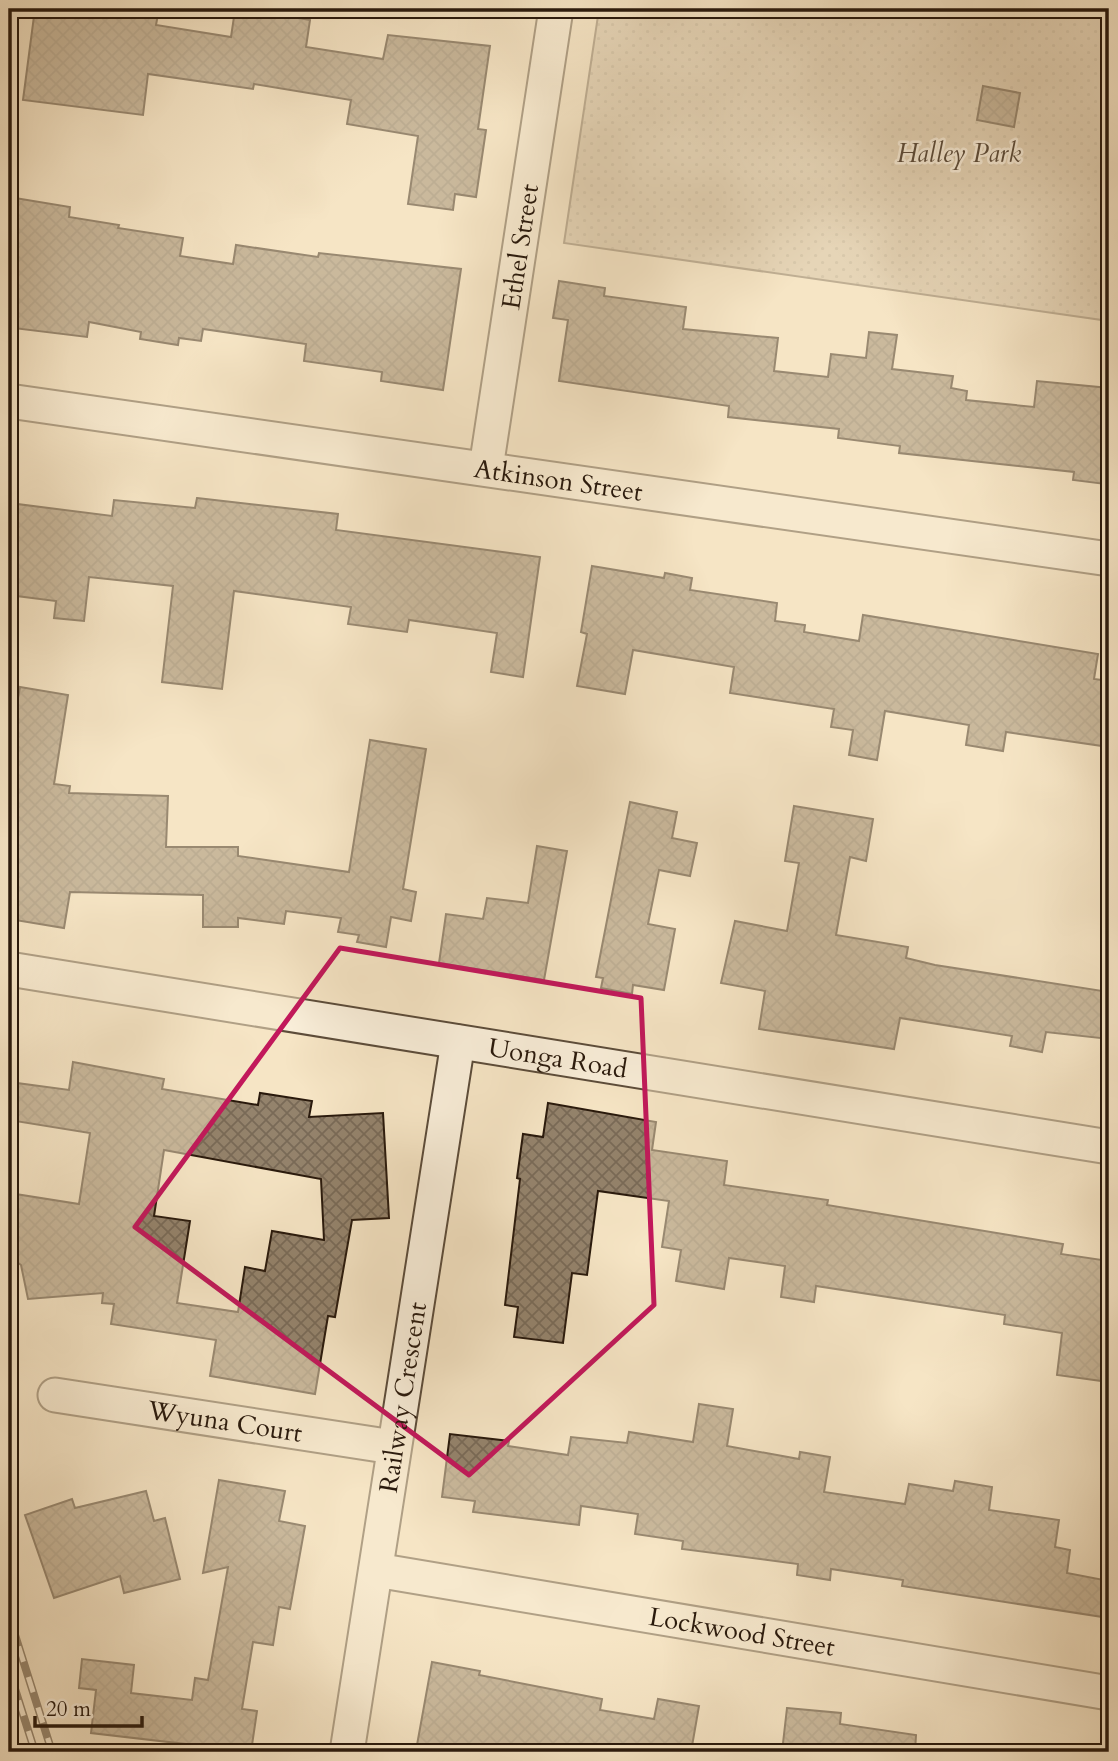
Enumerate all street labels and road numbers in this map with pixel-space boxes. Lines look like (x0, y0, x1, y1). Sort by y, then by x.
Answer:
street label: Ethel Street (493, 181, 547, 312)
street label: Atkinson Street (472, 451, 645, 509)
street label: Uonga Road (486, 1029, 630, 1086)
street label: Railway Crescent (370, 1299, 435, 1495)
street label: Wyuna Court (144, 1392, 305, 1450)
street label: Lockwood Street (646, 1599, 837, 1664)

